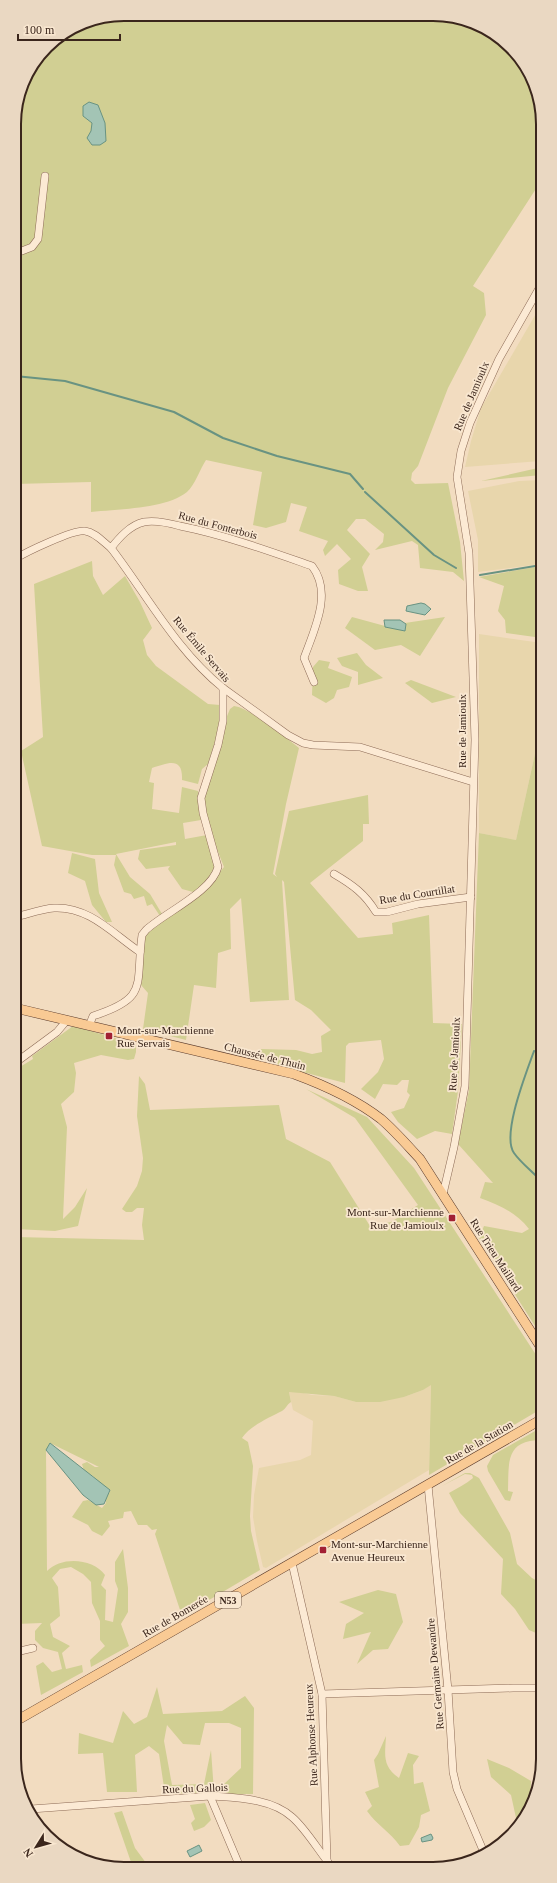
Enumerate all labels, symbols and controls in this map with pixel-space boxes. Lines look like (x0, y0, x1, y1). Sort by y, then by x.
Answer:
scale bar (18, 16, 120, 42)
text: 100 m (24, 23, 55, 37)
street label: Rue de Jamioulx (451, 359, 491, 432)
street label: Rue du Fonterbois (177, 509, 259, 541)
street label: Rue Émile Servais (171, 614, 233, 684)
street label: Rue de Jamioulx (456, 694, 468, 768)
street label: Rue du Courtillat (378, 882, 456, 906)
street label: Rue de Jamioulx (446, 1016, 462, 1091)
place label: Mont-sur-Marchienne Rue Servais (117, 1024, 214, 1049)
marker: Mont-sur-Marchienne Rue Servais (104, 1031, 114, 1041)
street label: Chaussée de Thuin (223, 1040, 307, 1072)
place label: Mont-sur-Marchienne Rue de Jamioulx (347, 1206, 444, 1231)
marker: Mont-sur-Marchienne Rue de Jamioulx (447, 1213, 457, 1223)
street label: Rue Trieu Maillard (468, 1216, 524, 1294)
street label: Rue de la Station (443, 1418, 515, 1466)
place label: Mont-sur-Marchienne Avenue Heureux (331, 1538, 428, 1563)
marker: Mont-sur-Marchienne Avenue Heureux (318, 1545, 328, 1555)
street label: Rue de Bomerée (140, 1592, 210, 1640)
road number: N53 (215, 1592, 241, 1608)
street label: Rue Germaine Dewandre (424, 1618, 446, 1730)
street label: Rue Alphonse Heureux (302, 1683, 320, 1787)
street label: Rue du Gallois (162, 1781, 228, 1795)
north arrow (16, 1827, 56, 1867)
text: N (21, 1846, 35, 1860)

